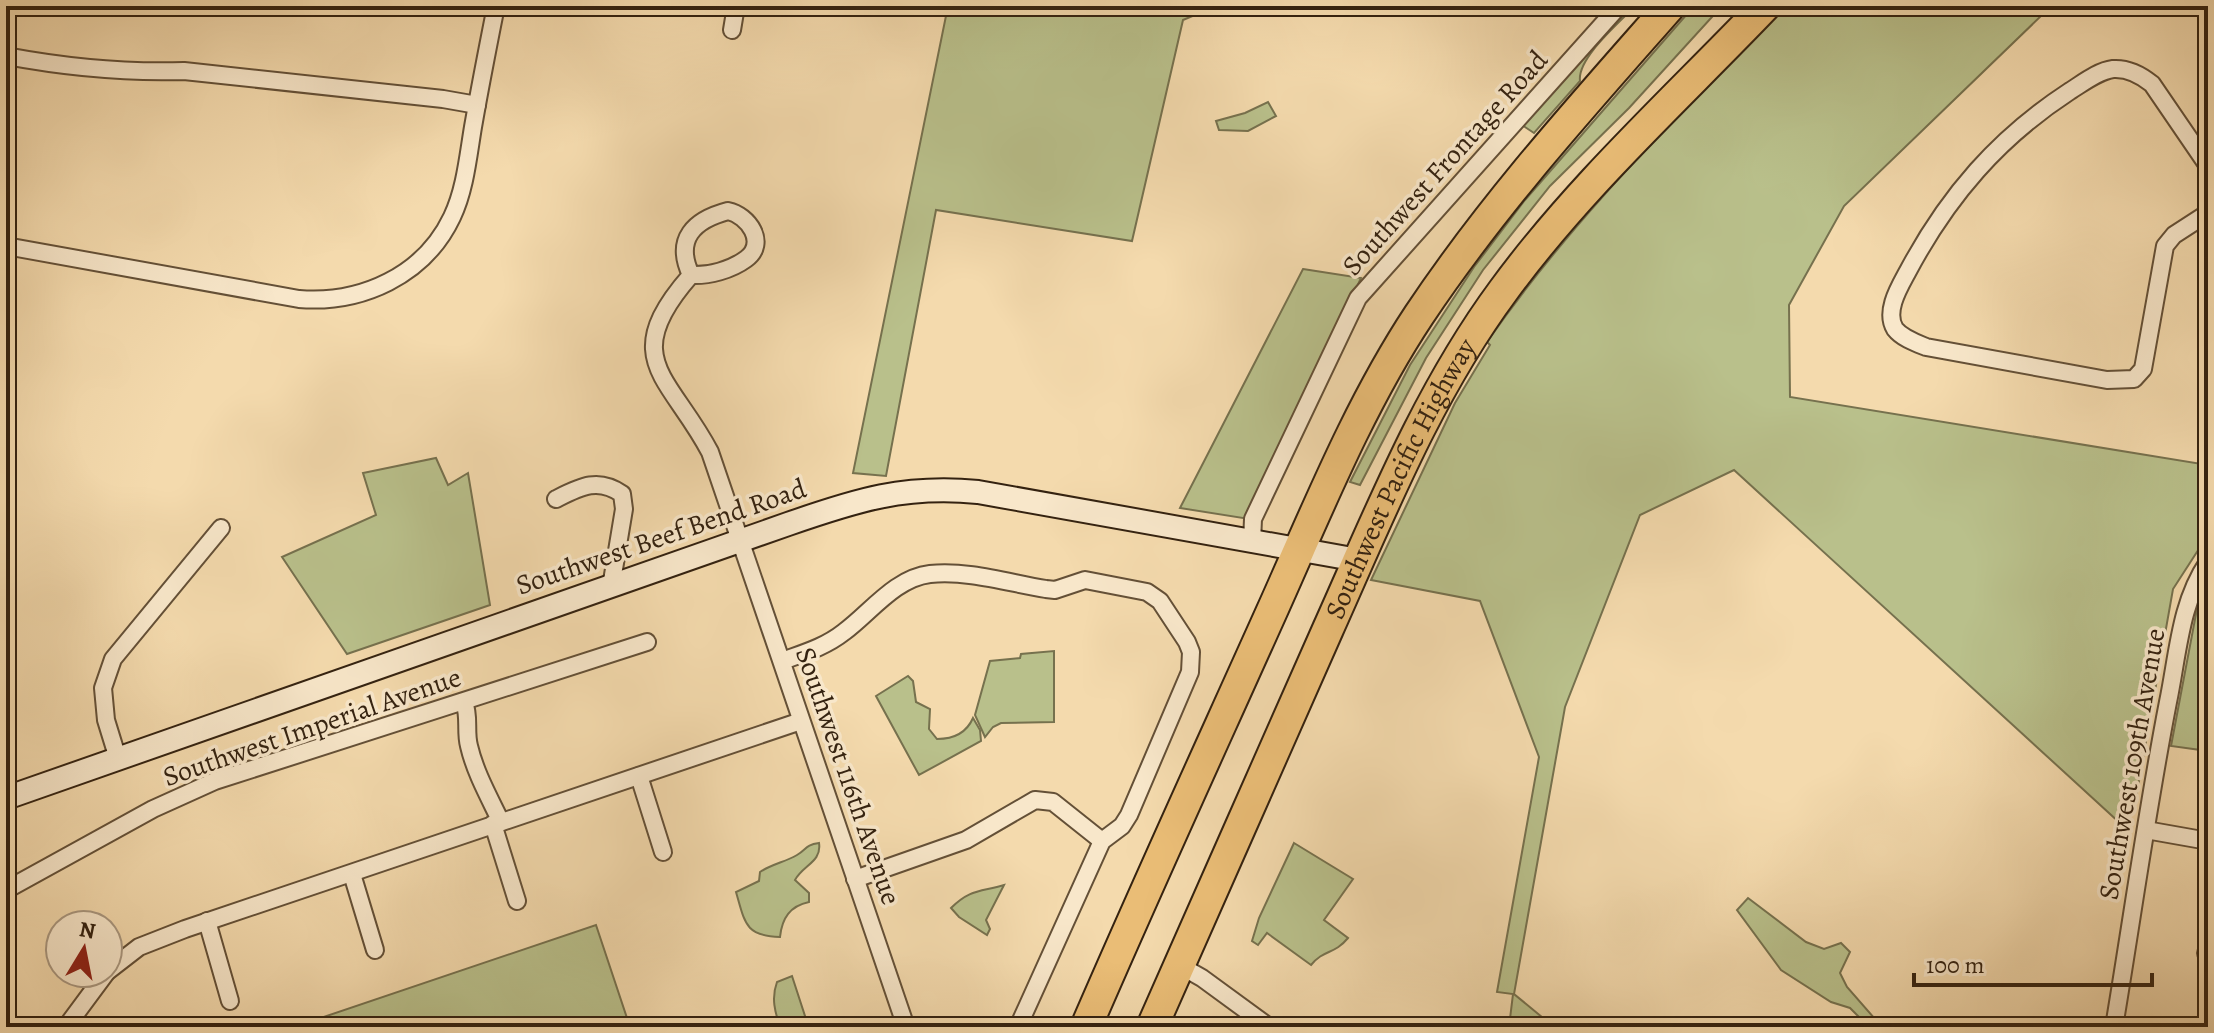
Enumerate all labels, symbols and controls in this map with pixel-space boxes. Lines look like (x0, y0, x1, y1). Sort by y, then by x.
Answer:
street label: Southwest Frontage Road (1333, 41, 1557, 284)
street label: Southwest Pacific Highway (1316, 331, 1485, 625)
street label: Southwest Beef Bend Road (511, 469, 812, 605)
street label: Southwest 109th Avenue (2089, 625, 2175, 903)
street label: Southwest 116th Avenue (786, 642, 910, 910)
street label: Southwest Imperial Avenue (158, 658, 466, 796)
north arrow (44, 909, 124, 989)
text: N (77, 914, 98, 946)
scale bar (1914, 937, 2152, 987)
text: 100 m (1926, 949, 1985, 981)

